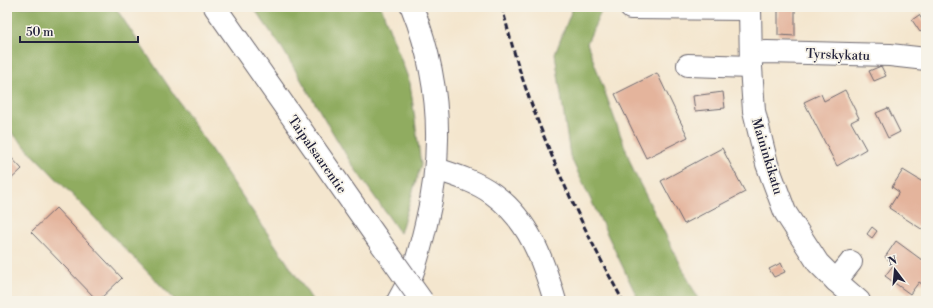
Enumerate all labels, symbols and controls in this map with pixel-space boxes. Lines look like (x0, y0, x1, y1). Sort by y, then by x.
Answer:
scale bar (20, 18, 138, 44)
text: 50 m (26, 25, 54, 40)
street label: Tyrskykatu (806, 46, 871, 64)
street label: Taipalsaarentie (284, 113, 350, 197)
street label: Maininkikatu (748, 116, 786, 197)
north arrow (875, 250, 915, 290)
text: N (886, 253, 899, 269)

